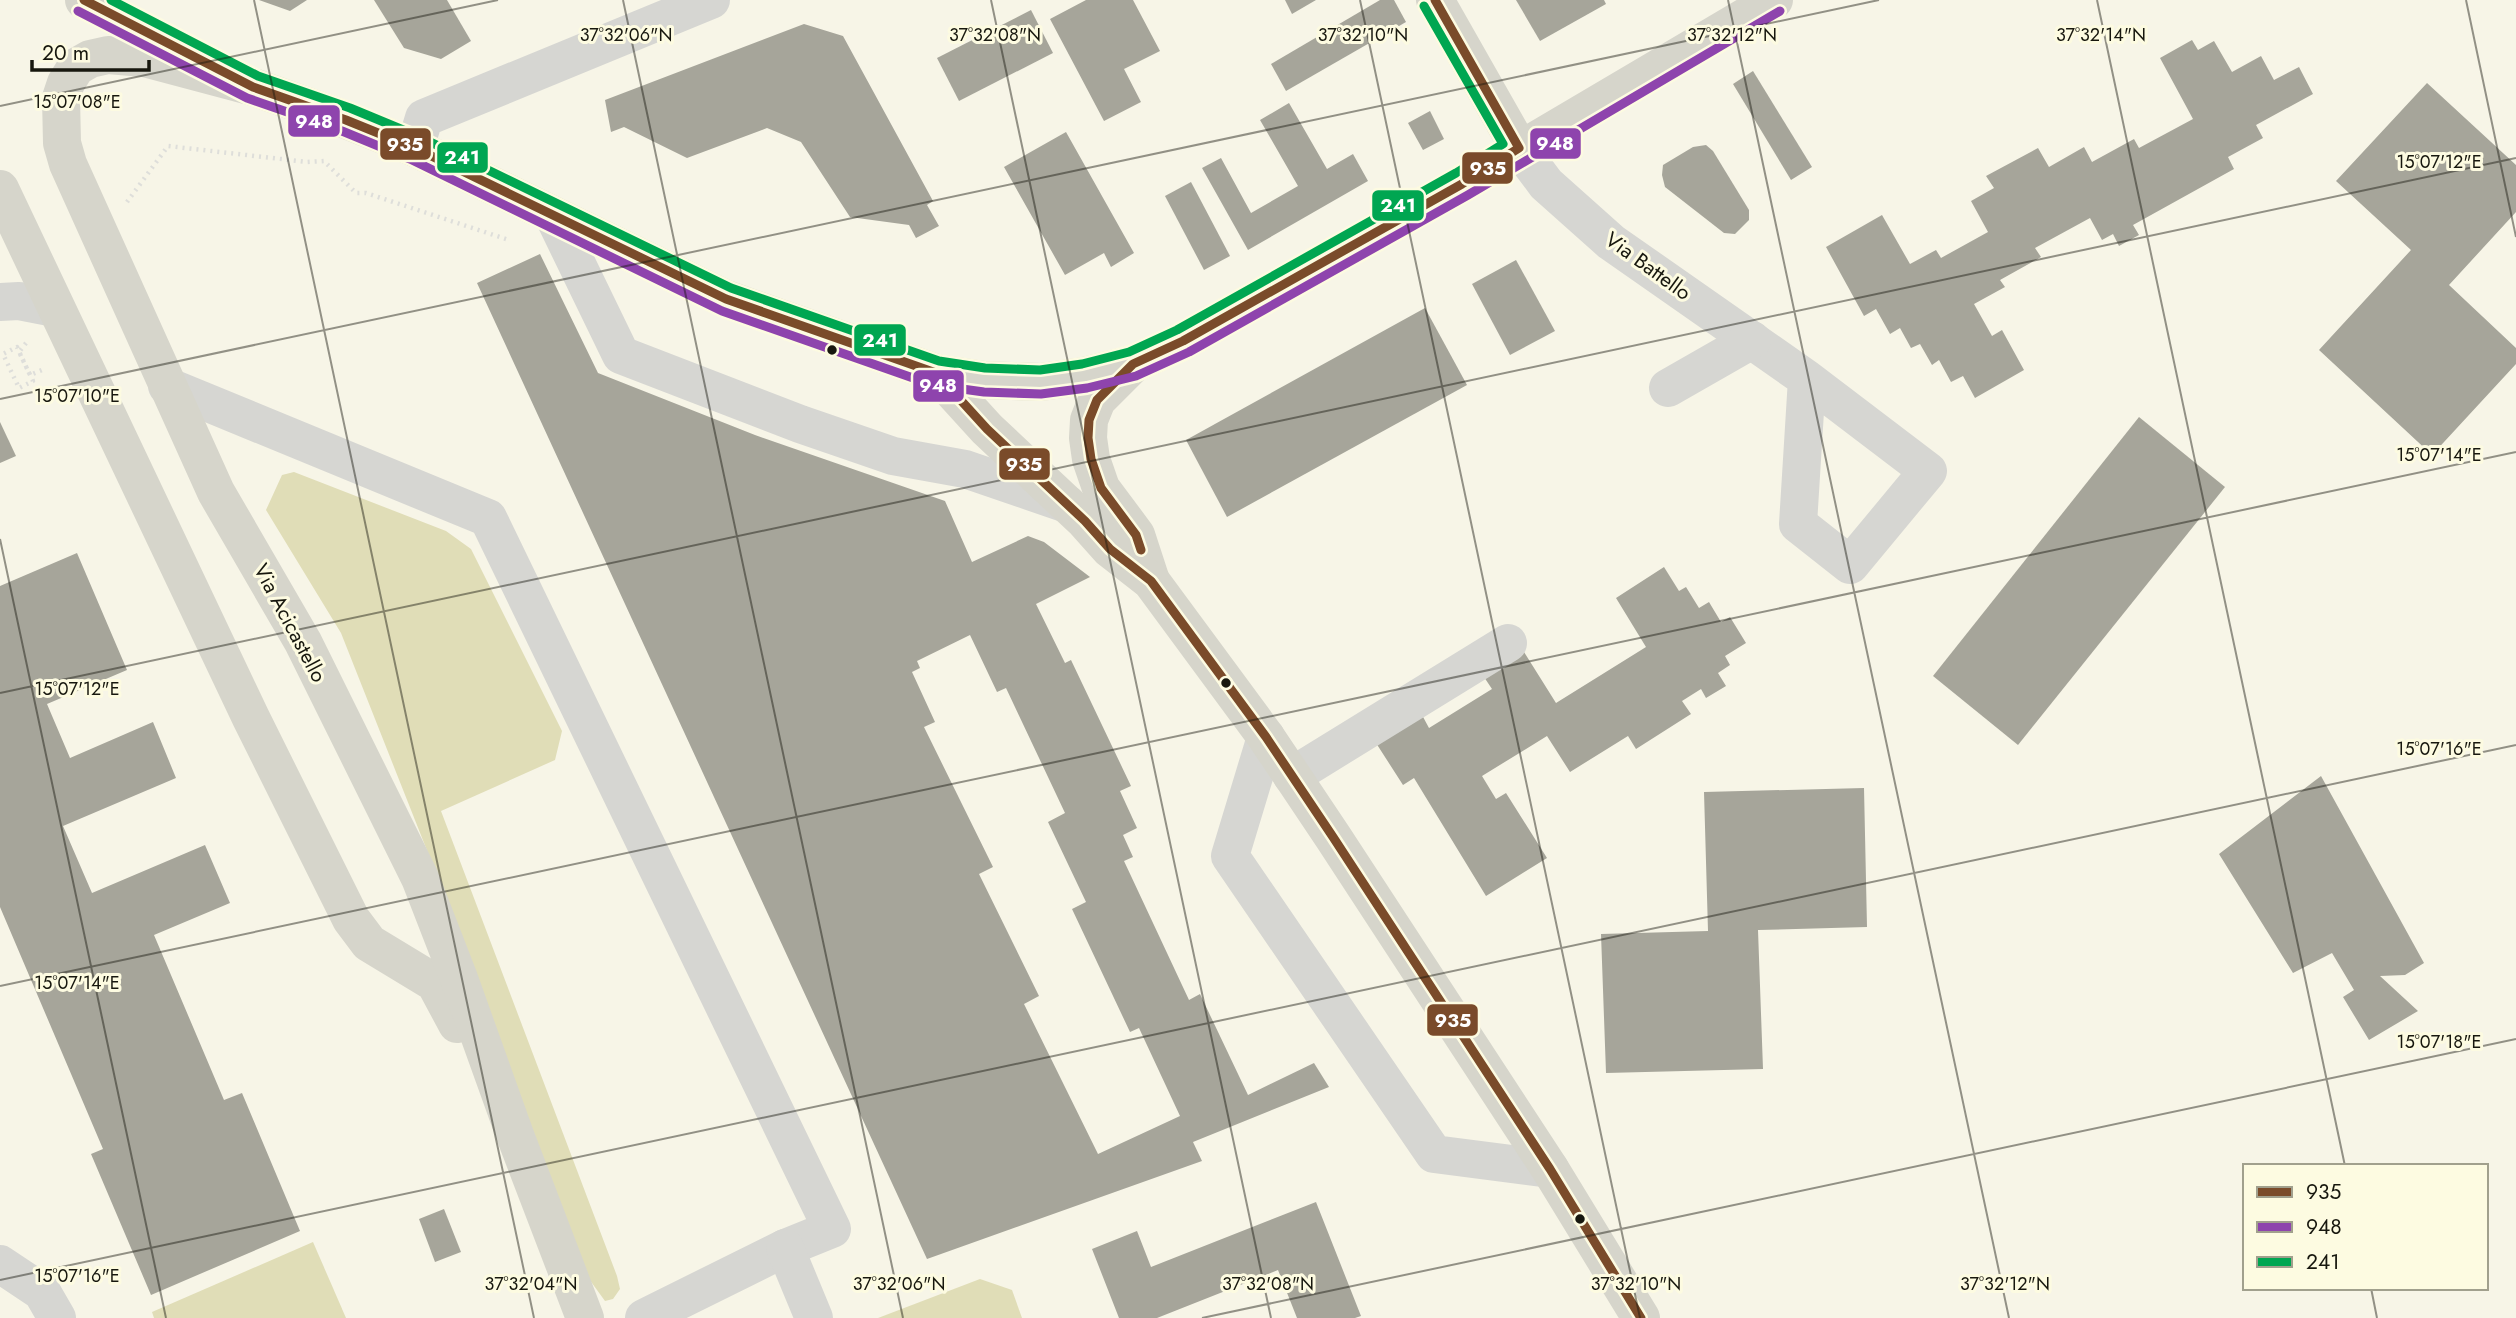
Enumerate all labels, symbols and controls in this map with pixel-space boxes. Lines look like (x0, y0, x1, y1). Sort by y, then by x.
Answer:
text: 37°32'06"N (580, 22, 672, 48)
text: 37°32'08"N (949, 22, 1041, 48)
text: 37°32'10"N (1318, 22, 1408, 48)
text: 37°32'12"N (1687, 22, 1777, 48)
text: 37°32'14"N (2056, 22, 2146, 48)
scale bar (32, 28, 149, 72)
text: 20 m (42, 38, 89, 68)
text: 15°07'08"E (33, 89, 121, 115)
line badge: 948 (287, 104, 341, 138)
text: 948 (295, 108, 333, 135)
line badge: 935 (379, 127, 432, 161)
line badge: 948 (1529, 127, 1582, 160)
text: 948 (1536, 130, 1574, 157)
text: 935 (387, 131, 423, 158)
line badge: 241 (436, 141, 489, 174)
text: 241 (444, 144, 480, 171)
text: 15°07'12"E (2396, 149, 2482, 175)
line badge: 935 (1461, 151, 1514, 185)
text: 935 (1470, 155, 1506, 182)
line badge: 241 (1371, 189, 1425, 222)
text: 241 (1380, 192, 1416, 219)
street label: Via Battello (1599, 225, 1697, 307)
line badge: 241 (853, 323, 907, 357)
text: 241 (862, 327, 898, 354)
unlabelled marker (825, 343, 839, 357)
line badge: 948 (912, 369, 965, 403)
text: 948 (919, 372, 957, 399)
text: 15°07'10"E (34, 383, 120, 409)
text: 15°07'14"E (2396, 442, 2482, 468)
line badge: 935 (998, 447, 1051, 481)
text: 935 (1006, 451, 1042, 478)
street label: Via Acicastello (246, 558, 334, 688)
text: 15°07'12"E (34, 676, 120, 702)
unlabelled marker (1219, 676, 1233, 690)
text: 15°07'16"E (2396, 736, 2482, 762)
text: 15°07'14"E (34, 970, 120, 996)
line badge: 935 (1426, 1003, 1479, 1037)
text: 935 (1435, 1007, 1471, 1034)
text: 15°07'18"E (2397, 1029, 2481, 1055)
legend (2243, 1164, 2488, 1290)
text: 935 (2306, 1177, 2341, 1207)
unlabelled marker (1573, 1212, 1587, 1226)
text: 948 (2306, 1212, 2342, 1242)
text: 241 (2306, 1247, 2340, 1277)
text: 15°07'16"E (34, 1263, 120, 1289)
text: 37°32'04"N (485, 1271, 577, 1297)
text: 37°32'06"N (853, 1271, 945, 1297)
text: 37°32'08"N (1222, 1271, 1314, 1297)
text: 37°32'10"N (1591, 1271, 1681, 1297)
text: 37°32'12"N (1960, 1271, 2050, 1297)

